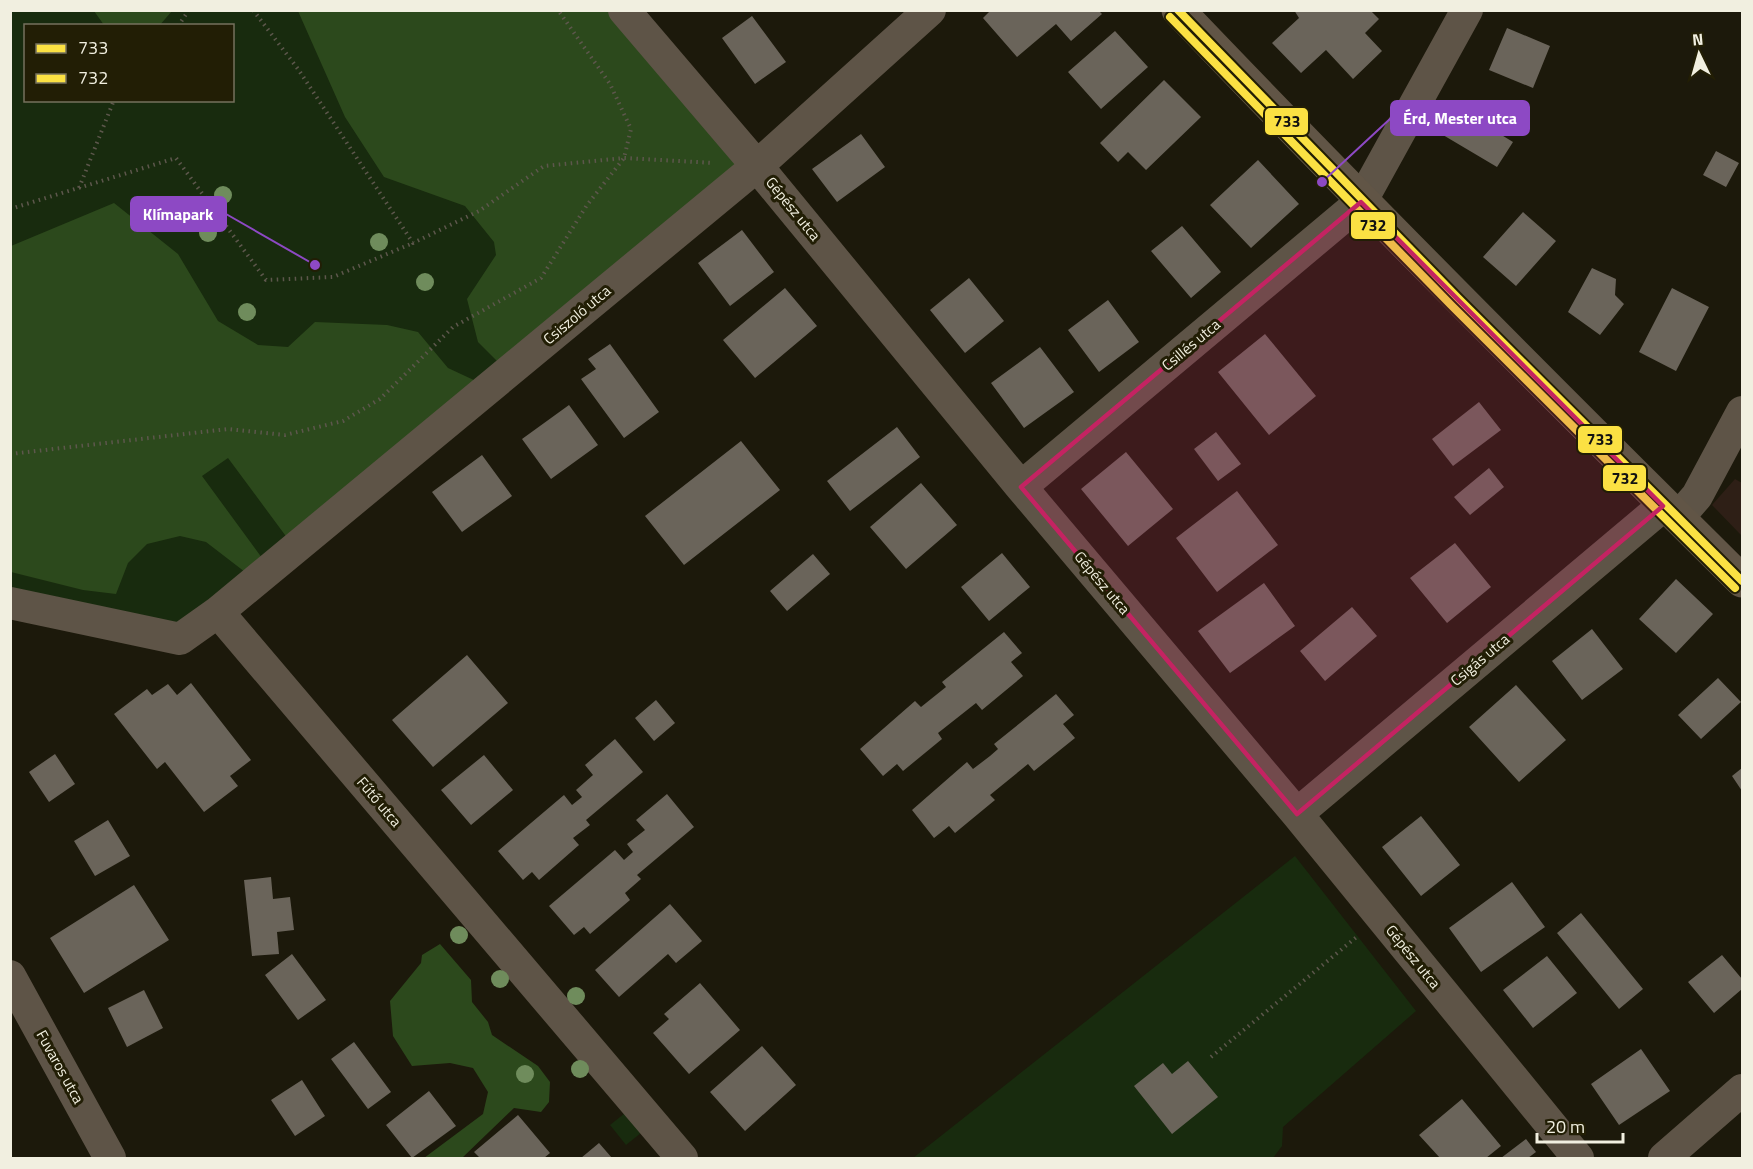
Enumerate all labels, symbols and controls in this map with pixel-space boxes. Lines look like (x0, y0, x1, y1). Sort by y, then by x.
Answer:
legend (24, 24, 234, 102)
north arrow (1669, 24, 1729, 84)
text: N (1691, 27, 1704, 51)
text: 733 (78, 34, 108, 61)
text: 732 (78, 64, 108, 91)
callout: Érd, Mester utca (1391, 101, 1529, 135)
text: Érd, Mester utca (1403, 106, 1517, 130)
line badge: 733 (1264, 107, 1309, 136)
text: 733 (1274, 109, 1300, 133)
street label: Gépész utca (760, 172, 827, 246)
callout: Klímapark (131, 197, 226, 231)
text: Klímapark (143, 202, 214, 226)
line badge: 732 (1350, 211, 1396, 240)
text: 732 (1360, 213, 1386, 237)
street label: Csiszoló utca (538, 279, 616, 350)
street label: Csillés utca (1156, 313, 1225, 376)
line badge: 733 (1577, 425, 1623, 454)
text: 733 (1587, 427, 1613, 451)
line badge: 732 (1602, 464, 1647, 492)
text: 732 (1612, 466, 1638, 490)
street label: Gépész utca (1069, 546, 1136, 620)
street label: Csigás utca (1445, 628, 1515, 691)
street label: Fűtő utca (351, 772, 408, 832)
street label: Gépész utca (1380, 920, 1447, 994)
street label: Fuvaros utca (31, 1026, 90, 1108)
scale bar (1537, 1106, 1622, 1144)
text: 20 m (1546, 1113, 1585, 1140)

